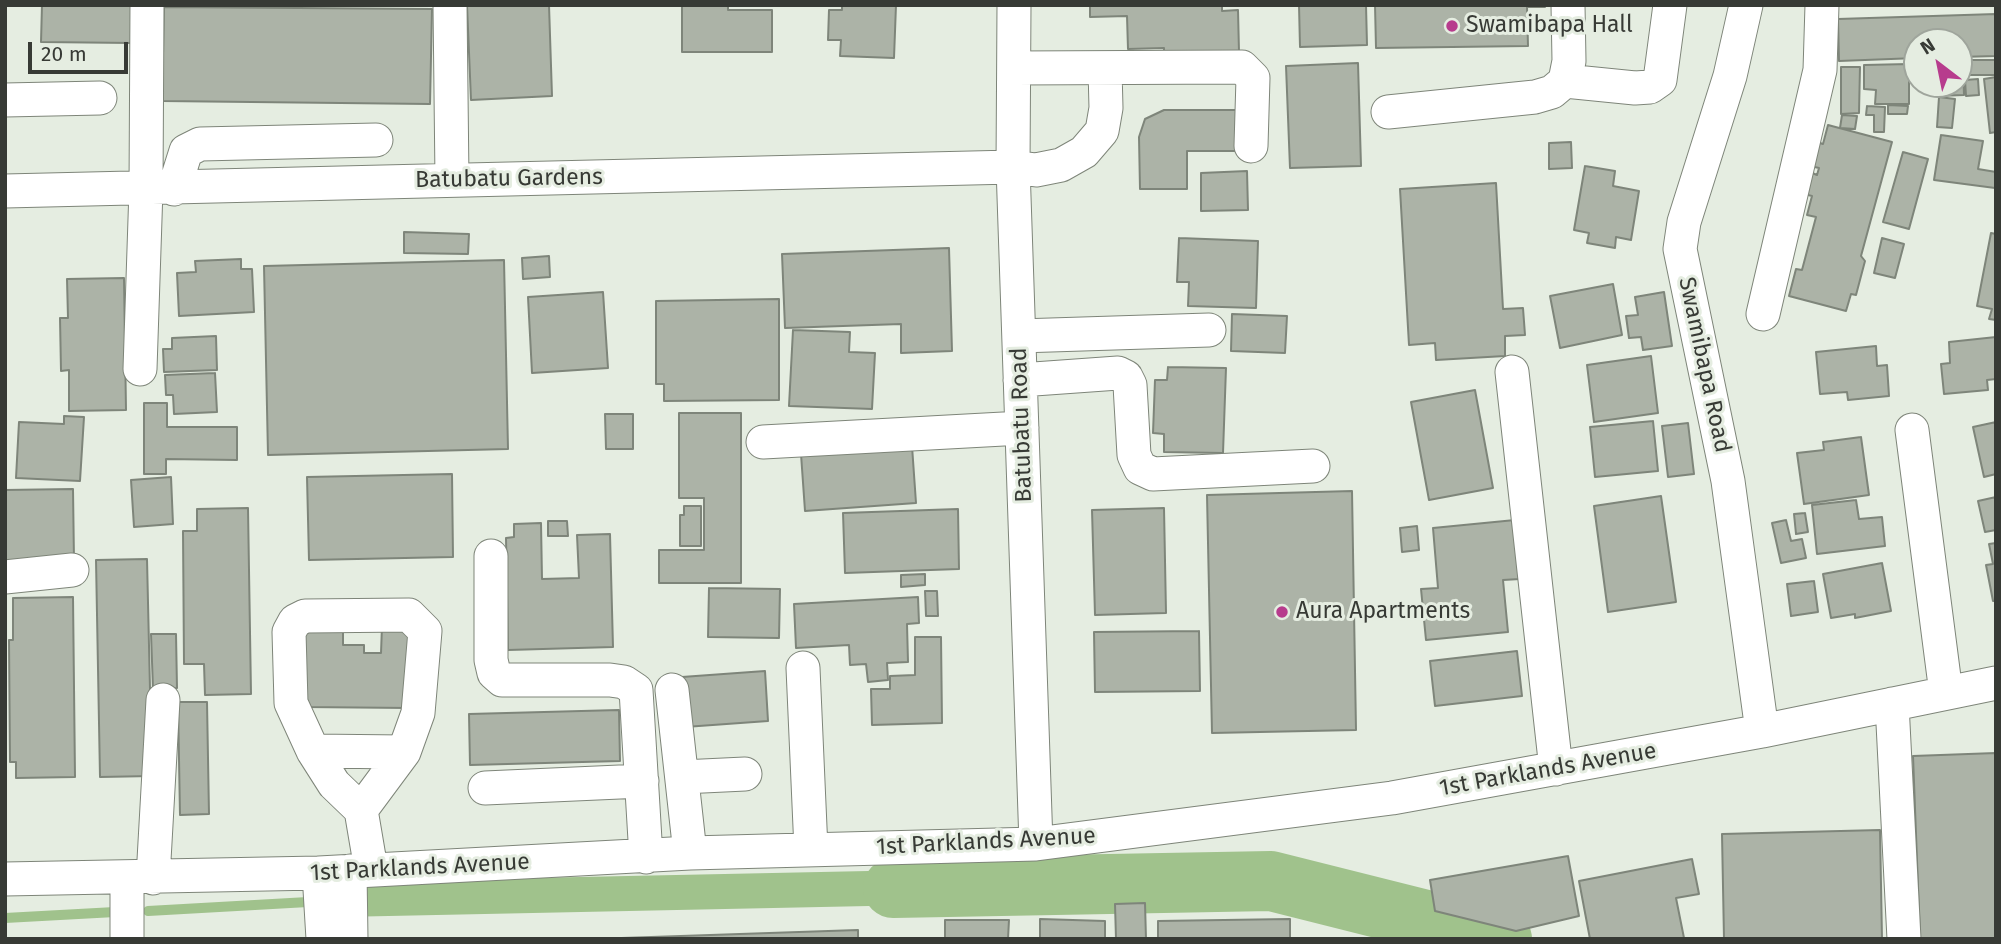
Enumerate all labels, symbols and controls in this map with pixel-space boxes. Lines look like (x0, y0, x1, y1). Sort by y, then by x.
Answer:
place label: Swamibapa Hall (1466, 12, 1633, 40)
marker: Swamibapa Hall (1444, 18, 1460, 34)
scale bar (32, 28, 131, 72)
north arrow (1903, 28, 1973, 98)
text: N (1916, 33, 1939, 60)
text: 20 m (41, 41, 87, 67)
street label: Batubatu Gardens (415, 164, 603, 194)
street label: Swamibapa Road (1672, 275, 1736, 455)
street label: Batubatu Road (1006, 347, 1038, 503)
place label: Aura Apartments (1296, 598, 1470, 626)
marker: Aura Apartments (1274, 604, 1290, 620)
street label: 1st Parklands Avenue (1437, 737, 1659, 803)
street label: 1st Parklands Avenue (875, 822, 1097, 862)
street label: 1st Parklands Avenue (309, 848, 531, 888)

